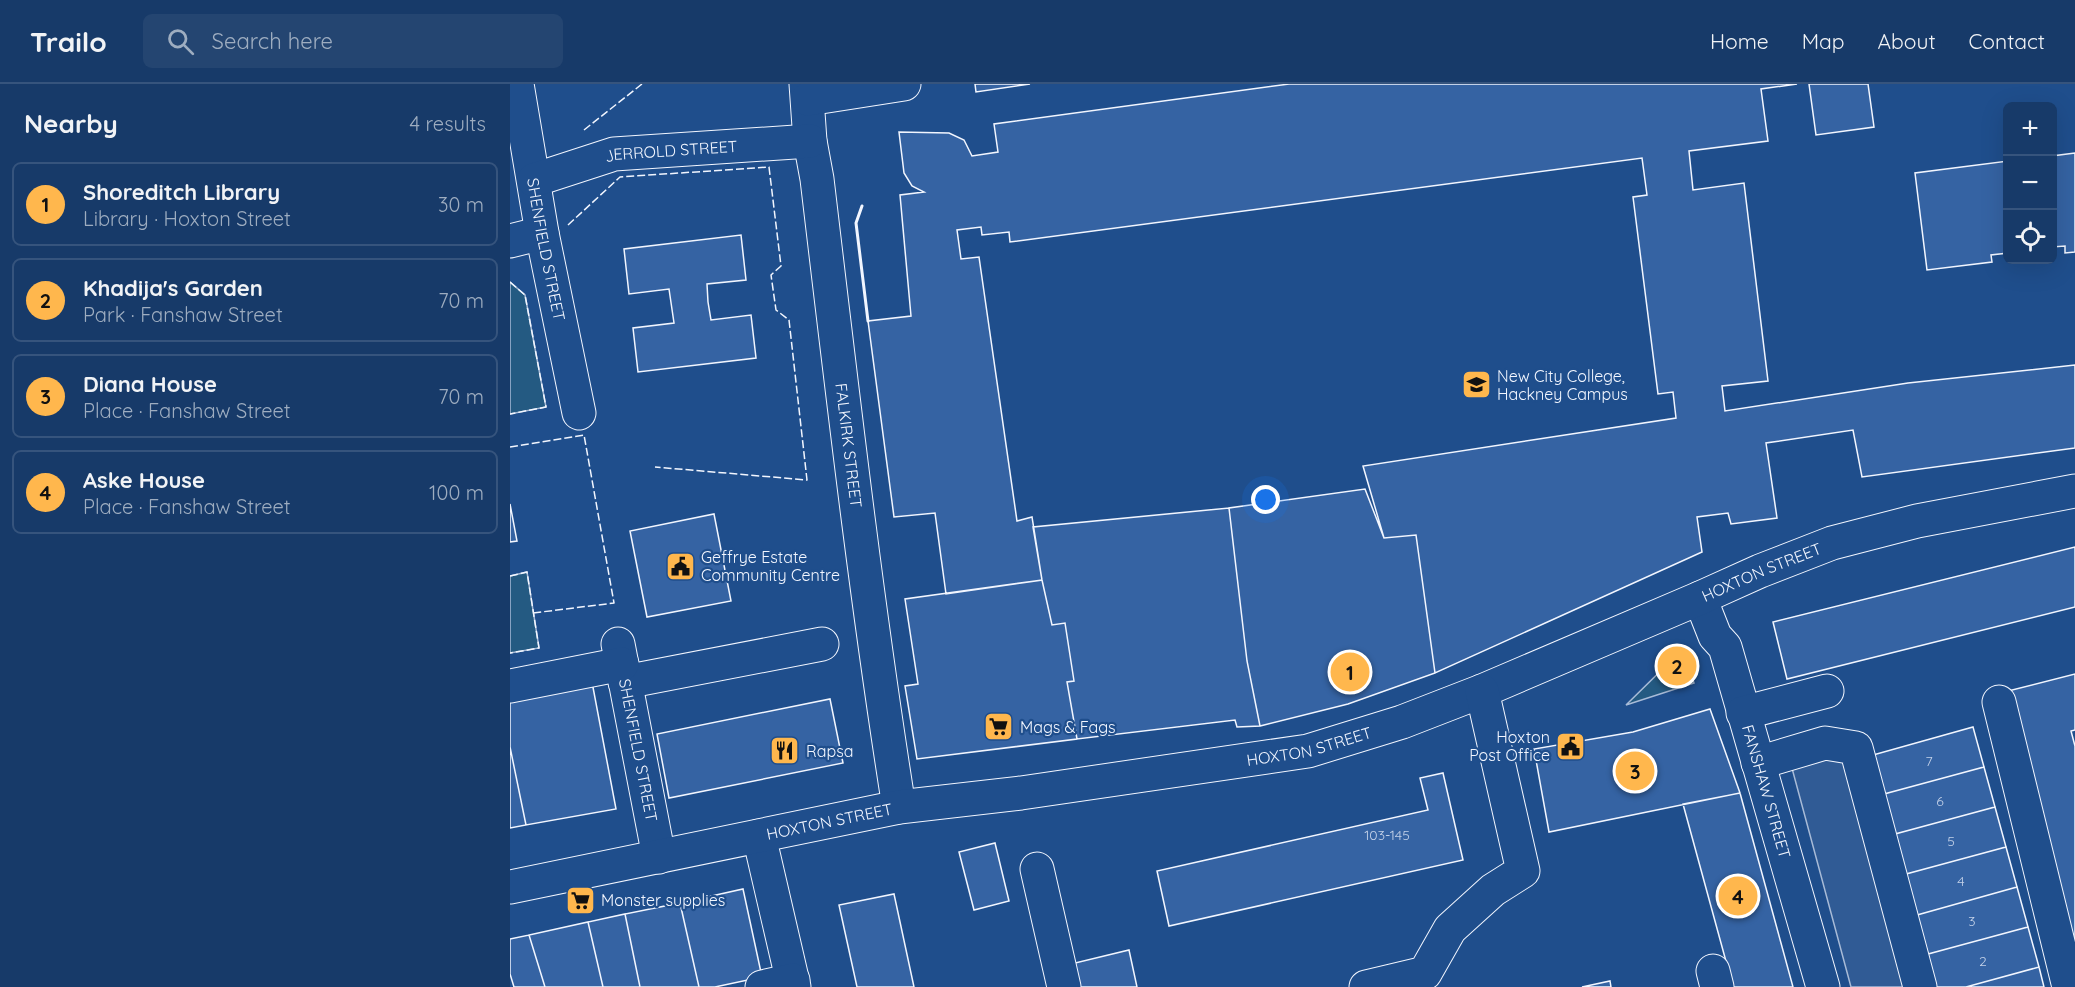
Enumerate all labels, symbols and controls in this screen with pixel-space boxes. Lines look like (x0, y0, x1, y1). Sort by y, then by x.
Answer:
search box (143, 14, 563, 68)
text: Trailo (30, 24, 107, 59)
icon: search (164, 25, 197, 58)
text: Search here (212, 27, 333, 55)
text: Home (1710, 28, 1769, 54)
text: Map (1802, 28, 1845, 54)
text: About (1878, 28, 1936, 54)
text: Contact (1969, 28, 2045, 54)
map controls (2003, 102, 2057, 264)
button: + (2003, 102, 2057, 156)
text: Nearby (24, 107, 118, 140)
text: 4 results (410, 111, 486, 136)
street label: JERROLD STREET (602, 136, 738, 167)
button: − (2003, 156, 2057, 210)
street label: SHENFIELD STREET (523, 176, 570, 323)
text: Shoreditch Library (83, 178, 280, 206)
text: 1 (42, 192, 49, 217)
text: 30 m (438, 192, 484, 217)
text: Library · Hoxton Street (83, 206, 291, 231)
button: locate (2003, 210, 2057, 264)
text: Khadija's Garden (83, 274, 263, 302)
text: 2 (40, 288, 51, 313)
text: 70 m (438, 288, 484, 313)
text: Park · Fanshaw Street (83, 302, 283, 327)
place label: New City College, Hackney Campus (1497, 366, 1628, 404)
school or university icon: New City College, Hackney Campus (1460, 369, 1492, 401)
text: Diana House (83, 370, 217, 398)
street label: FALKIRK STREET (831, 382, 867, 509)
text: 3 (40, 384, 51, 409)
text: 70 m (438, 384, 484, 409)
text: Place · Fanshaw Street (83, 398, 291, 423)
text: Aske House (83, 466, 205, 494)
text: 4 (40, 480, 51, 505)
text: 100 m (429, 480, 484, 505)
your location (1251, 485, 1280, 514)
text: Place · Fanshaw Street (83, 494, 291, 519)
street label: HOXTON STREET (1699, 538, 1825, 606)
place label: Geffrye Estate Community Centre (701, 547, 840, 585)
public building icon: Geffrye Estate Community Centre (664, 550, 696, 582)
pin: 2 (1658, 644, 1696, 688)
pin: 1 (1330, 650, 1370, 694)
street label: SHENFIELD STREET (615, 677, 662, 824)
supermarket icon: Mags & Fags (983, 711, 1015, 743)
place label: Mags & Fags (1020, 717, 1116, 737)
street label: HOXTON STREET (1245, 722, 1374, 770)
street label: FANSHAW STREET (1738, 722, 1795, 861)
place label: Hoxton Post Office (1469, 727, 1550, 765)
public building icon: Hoxton Post Office (1555, 730, 1587, 762)
restaurant icon: Rapsa (769, 735, 801, 767)
place label: Rapsa (806, 741, 854, 761)
pin: 3 (1616, 748, 1654, 794)
house number: 7 (1925, 752, 1933, 770)
house number: 6 (1936, 792, 1944, 810)
street label: HOXTON STREET (765, 799, 894, 844)
house number: 103-145 (1364, 826, 1410, 844)
house number: 5 (1947, 832, 1955, 850)
house number: 4 (1957, 872, 1965, 890)
pin: 4 (1718, 874, 1758, 918)
supermarket icon: Monster supplies (564, 884, 596, 916)
place label: Monster supplies (601, 890, 725, 910)
house number: 3 (1968, 912, 1976, 930)
house number: 2 (1979, 952, 1987, 970)

